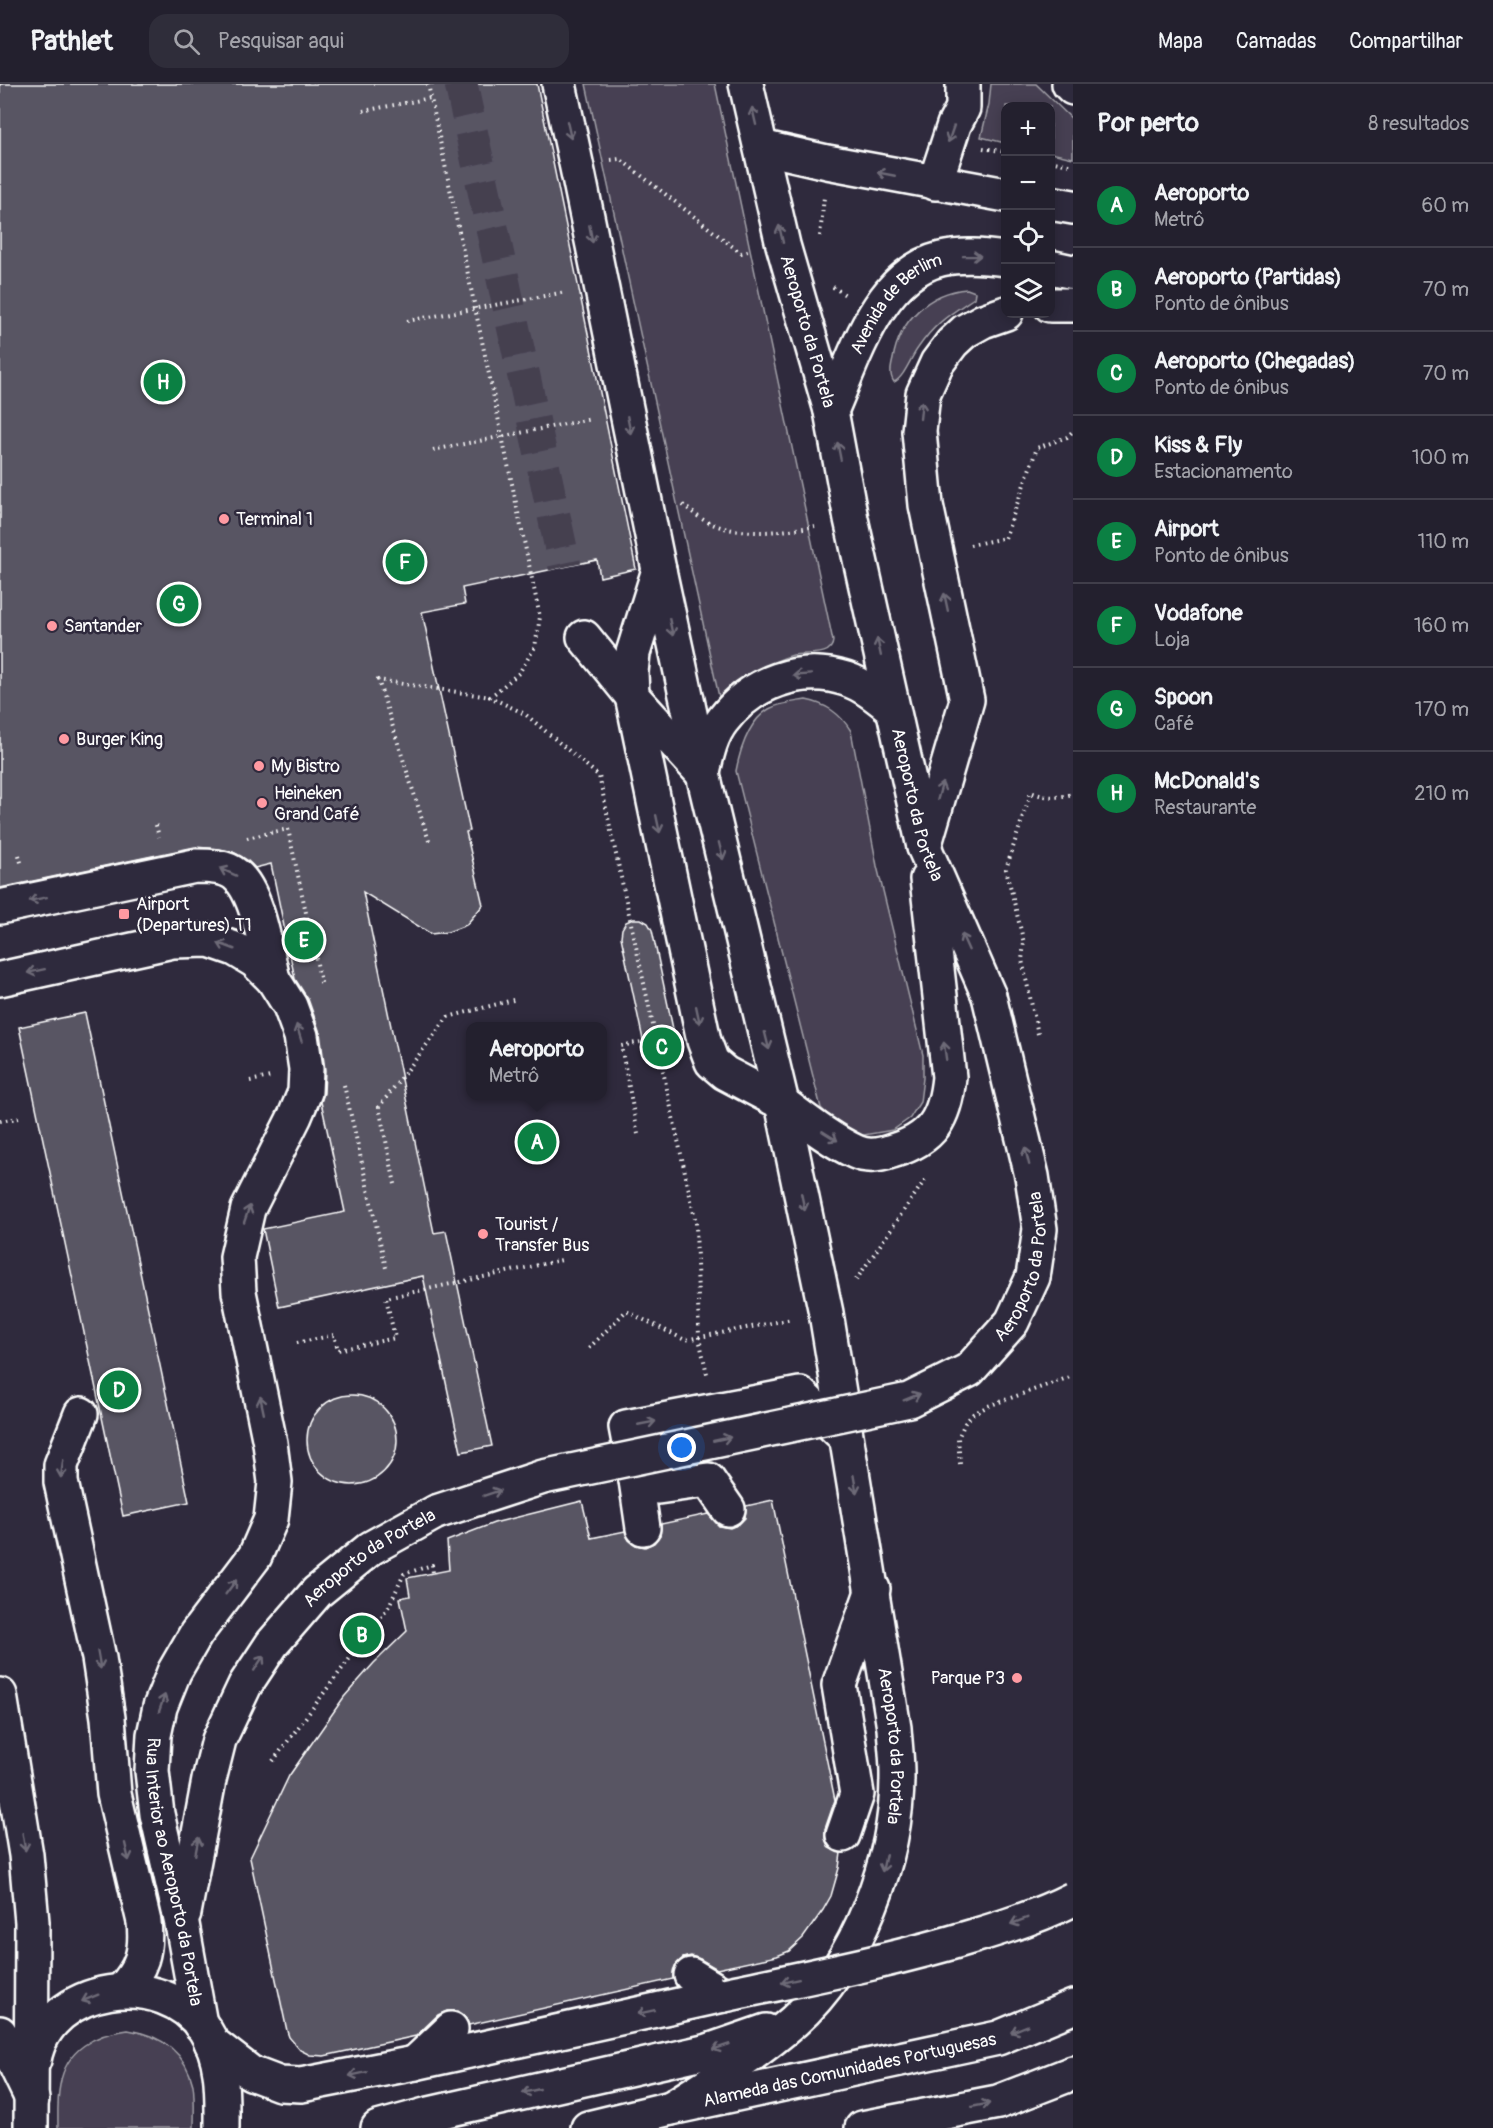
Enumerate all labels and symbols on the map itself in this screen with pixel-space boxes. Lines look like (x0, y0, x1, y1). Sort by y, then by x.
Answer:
one-way arrow (747, 106, 759, 125)
one-way arrow (564, 120, 575, 140)
one-way arrow (945, 124, 956, 143)
one-way arrow (877, 168, 896, 179)
one-way arrow (586, 224, 597, 243)
one-way arrow (774, 225, 786, 244)
street label: Avenida de Berlim (845, 248, 945, 358)
one-way arrow (962, 251, 982, 262)
street label: Aeroporto da Portela (774, 252, 840, 410)
pin: H (144, 360, 182, 404)
one-way arrow (916, 401, 927, 420)
one-way arrow (624, 415, 635, 435)
one-way arrow (833, 442, 844, 461)
place label: Terminal 1 (236, 508, 313, 531)
marker: Terminal 1 (217, 512, 231, 526)
pin: F (386, 540, 424, 584)
pin: G (160, 582, 198, 626)
one-way arrow (940, 593, 952, 612)
place label: Santander (64, 615, 142, 638)
one-way arrow (666, 617, 677, 637)
marker: Santander (45, 619, 59, 633)
one-way arrow (873, 638, 885, 657)
one-way arrow (792, 670, 812, 681)
street label: Aeroporto da Portela (886, 726, 949, 885)
place label: Burger King (76, 728, 163, 751)
marker: Burger King (57, 732, 71, 746)
place label: My Bistro (271, 755, 340, 778)
marker: My Bistro (252, 759, 266, 773)
place label: Heineken Grand Café (274, 782, 359, 826)
one-way arrow (935, 782, 946, 801)
marker: Heineken Grand Café (255, 796, 269, 810)
one-way arrow (653, 814, 664, 834)
one-way arrow (716, 841, 728, 860)
one-way arrow (219, 866, 237, 877)
place label: Airport (Departures) T1 (136, 893, 252, 937)
one-way arrow (28, 894, 47, 906)
marker: Airport (Departures) T1 (117, 907, 131, 921)
pin: E (284, 918, 324, 962)
one-way arrow (959, 934, 971, 952)
one-way arrow (217, 940, 236, 951)
one-way arrow (26, 966, 46, 977)
one-way arrow (693, 1005, 705, 1024)
one-way arrow (293, 1024, 304, 1043)
pin: C (642, 1024, 682, 1070)
one-way arrow (762, 1031, 774, 1050)
one-way arrow (940, 1042, 951, 1062)
pin: A (518, 1120, 556, 1164)
one-way arrow (821, 1131, 838, 1143)
one-way arrow (1021, 1147, 1033, 1166)
street label: Aeroporto da Portela (989, 1190, 1052, 1346)
one-way arrow (798, 1191, 809, 1211)
one-way arrow (242, 1204, 253, 1223)
place label: Tourist / Transfer Bus (495, 1213, 589, 1257)
marker: Tourist / Transfer Bus (476, 1227, 490, 1241)
pin: D (100, 1368, 138, 1412)
one-way arrow (903, 1391, 921, 1402)
one-way arrow (256, 1395, 267, 1415)
one-way arrow (636, 1417, 656, 1428)
your location (667, 1433, 696, 1462)
one-way arrow (712, 1433, 731, 1444)
one-way arrow (57, 1459, 68, 1478)
one-way arrow (849, 1473, 860, 1493)
one-way arrow (482, 1487, 501, 1498)
street label: Aeroporto da Portela (298, 1503, 440, 1612)
one-way arrow (224, 1579, 237, 1595)
pin: B (342, 1612, 382, 1658)
one-way arrow (94, 1649, 105, 1669)
one-way arrow (254, 1655, 266, 1672)
street label: Aeroporto da Portela (872, 1666, 908, 1826)
place label: Parque P3 (931, 1667, 1005, 1690)
marker: Parque P3 (1010, 1671, 1024, 1685)
one-way arrow (157, 1694, 168, 1713)
street label: Rua Interior ao Aeroporto da Portela (140, 1737, 208, 2008)
one-way arrow (19, 1832, 30, 1851)
one-way arrow (192, 1836, 203, 1856)
one-way arrow (122, 1842, 134, 1861)
one-way arrow (878, 1853, 890, 1872)
one-way arrow (1010, 1917, 1029, 1928)
one-way arrow (781, 1975, 800, 1987)
one-way arrow (81, 1993, 100, 2004)
one-way arrow (637, 2007, 657, 2018)
one-way arrow (1010, 2024, 1029, 2035)
street label: Alameda das Comunidades Portuguesas (701, 2028, 998, 2113)
one-way arrow (712, 2042, 731, 2053)
one-way arrow (349, 2069, 368, 2080)
one-way arrow (522, 2085, 541, 2097)
one-way arrow (971, 2099, 991, 2110)

